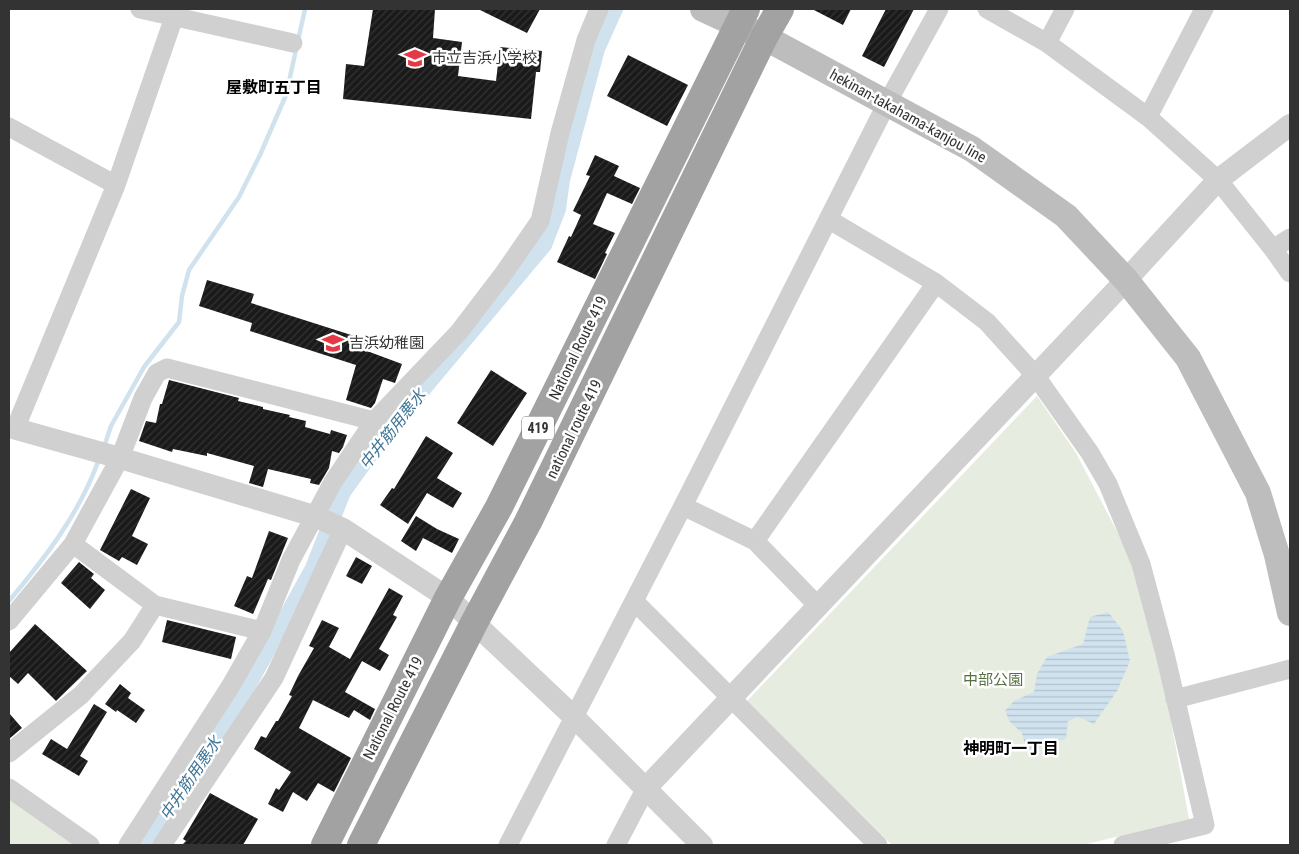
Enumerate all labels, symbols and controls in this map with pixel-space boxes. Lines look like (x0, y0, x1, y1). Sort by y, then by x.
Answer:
school or university icon: 市立吉浜小学校 (402, 45, 428, 71)
place label: 市立吉浜小学校 (432, 49, 537, 67)
street label: hekinan-takahama-kanjou line (827, 65, 989, 167)
district label: 屋敷町五丁目 (226, 78, 322, 97)
street label: National Route 419 (545, 293, 611, 403)
school or university icon: 吉浜幼稚園 (320, 330, 346, 356)
place label: 吉浜幼稚園 (349, 334, 424, 352)
street label: national route 419 (542, 377, 606, 481)
water label: 中井筋用悪水 (355, 384, 431, 473)
road number: 419 (522, 416, 554, 439)
street label: National Route 419 (359, 654, 427, 762)
park label: 中部公園 (963, 671, 1023, 689)
water label: 中井筋用悪水 (156, 732, 226, 823)
district label: 神明町一丁目 (963, 739, 1059, 758)

